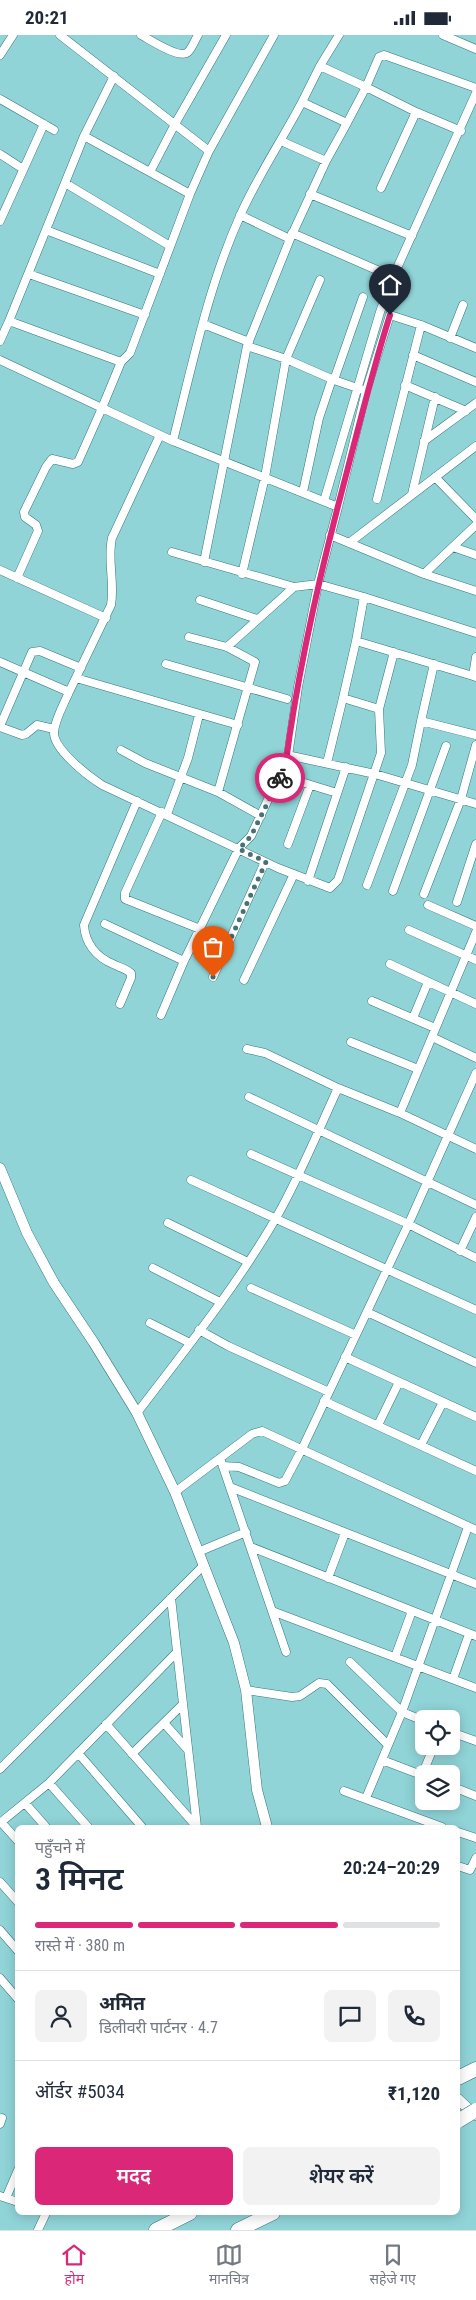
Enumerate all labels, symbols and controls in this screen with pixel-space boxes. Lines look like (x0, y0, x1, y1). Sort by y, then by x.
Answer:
text: 20:21 (25, 6, 69, 29)
pin (369, 264, 411, 315)
icon: home (376, 271, 404, 299)
courier (255, 753, 305, 803)
icon: bike (266, 764, 294, 792)
pin (192, 926, 234, 977)
icon: bag (199, 933, 227, 961)
map controls (415, 1710, 460, 1810)
button: locate (415, 1710, 460, 1755)
button: layers (415, 1765, 460, 1810)
text: पहुँचने में (35, 1838, 85, 1857)
text: 20:24–20:29 (343, 1856, 440, 1879)
text: 3 मिनट (35, 1860, 123, 1898)
text: रास्ते में · 380 m (35, 1936, 125, 1955)
button: person (35, 1990, 87, 2042)
button: chat (324, 1990, 376, 2042)
button: phone (388, 1990, 440, 2042)
text: अमित (99, 1992, 145, 2015)
text: डिलीवरी पार्टनर · 4.7 (99, 2018, 218, 2037)
text: ऑर्डर #5034 (35, 2080, 125, 2103)
text: ₹1,120 (388, 2082, 440, 2105)
button: मदद (35, 2147, 233, 2205)
button: शेयर करें (243, 2147, 440, 2205)
tab: होम (60, 2241, 88, 2290)
tab: मानचित्र (209, 2241, 249, 2290)
tab: सहेजे गए (370, 2241, 416, 2290)

